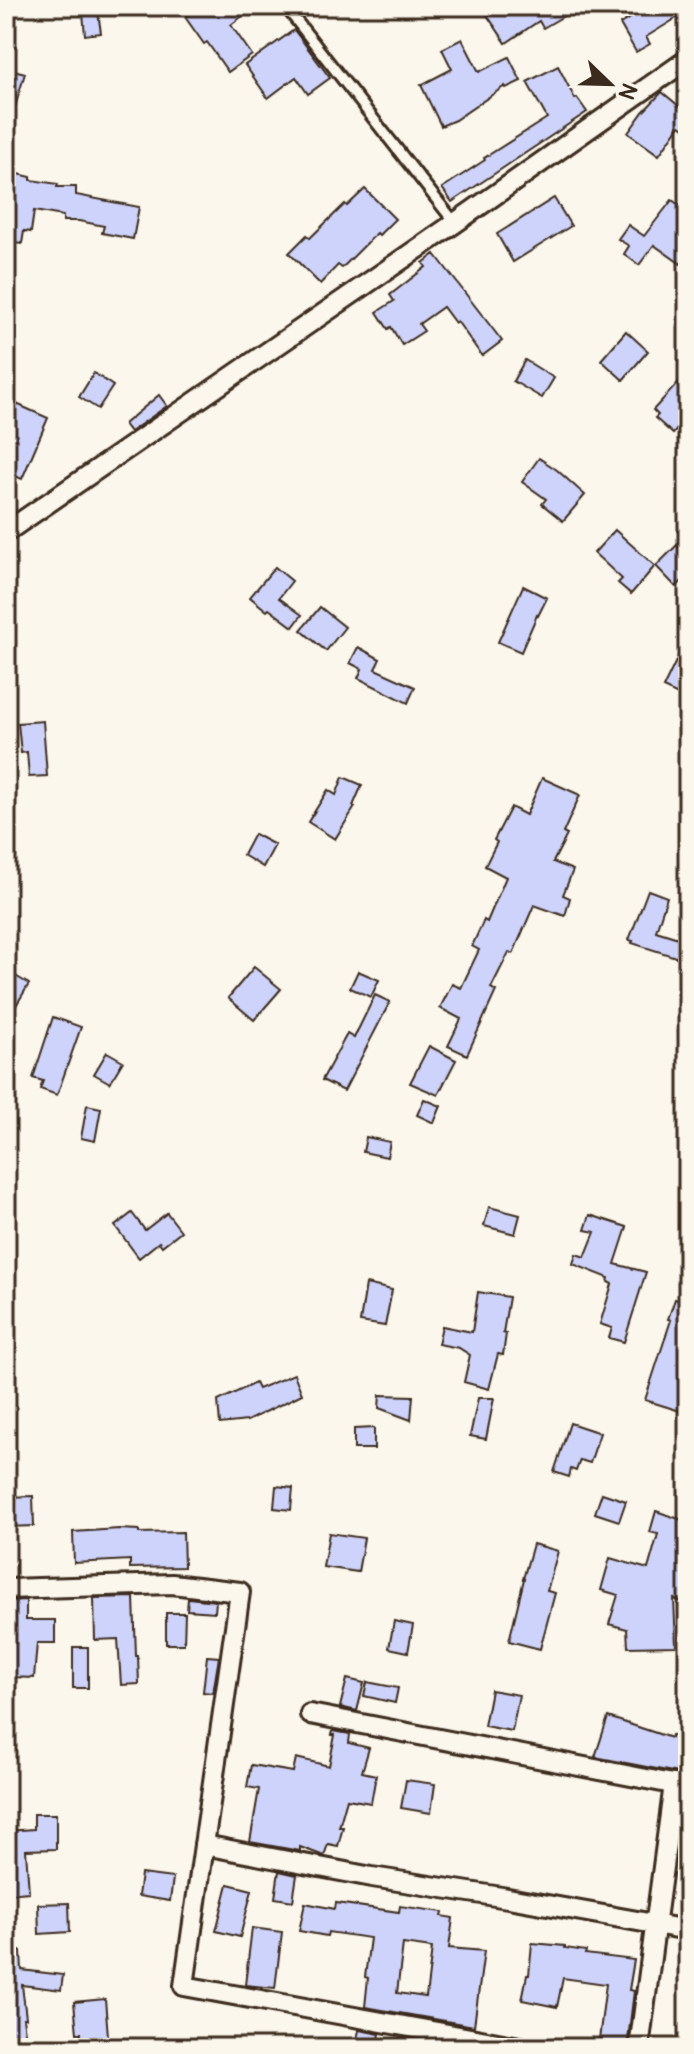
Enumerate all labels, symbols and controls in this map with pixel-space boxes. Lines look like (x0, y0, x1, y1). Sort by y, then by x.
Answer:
north arrow (570, 44, 650, 124)
text: N (612, 79, 643, 104)

